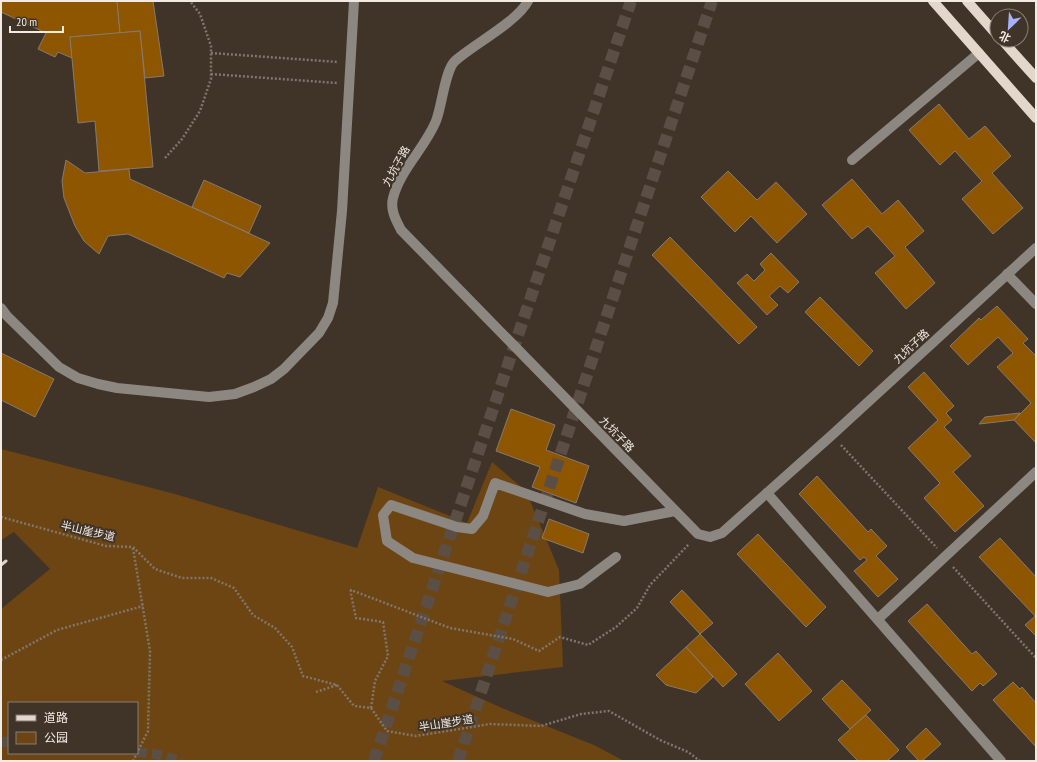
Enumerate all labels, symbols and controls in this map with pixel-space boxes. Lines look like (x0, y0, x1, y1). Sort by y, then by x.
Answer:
scale bar (10, 8, 63, 34)
north arrow (989, 8, 1029, 48)
text: 20 m (16, 14, 37, 29)
text: 北 (997, 28, 1013, 46)
street label: 九坑子路 (379, 143, 413, 189)
street label: 九坑子路 (890, 326, 932, 366)
street label: 九坑子路 (597, 413, 637, 455)
street label: 半山崖步道 (60, 518, 116, 544)
legend (8, 702, 138, 754)
text: 道路 (44, 710, 68, 725)
street label: 半山崖步道 (418, 712, 474, 734)
text: 公园 (44, 730, 68, 745)

